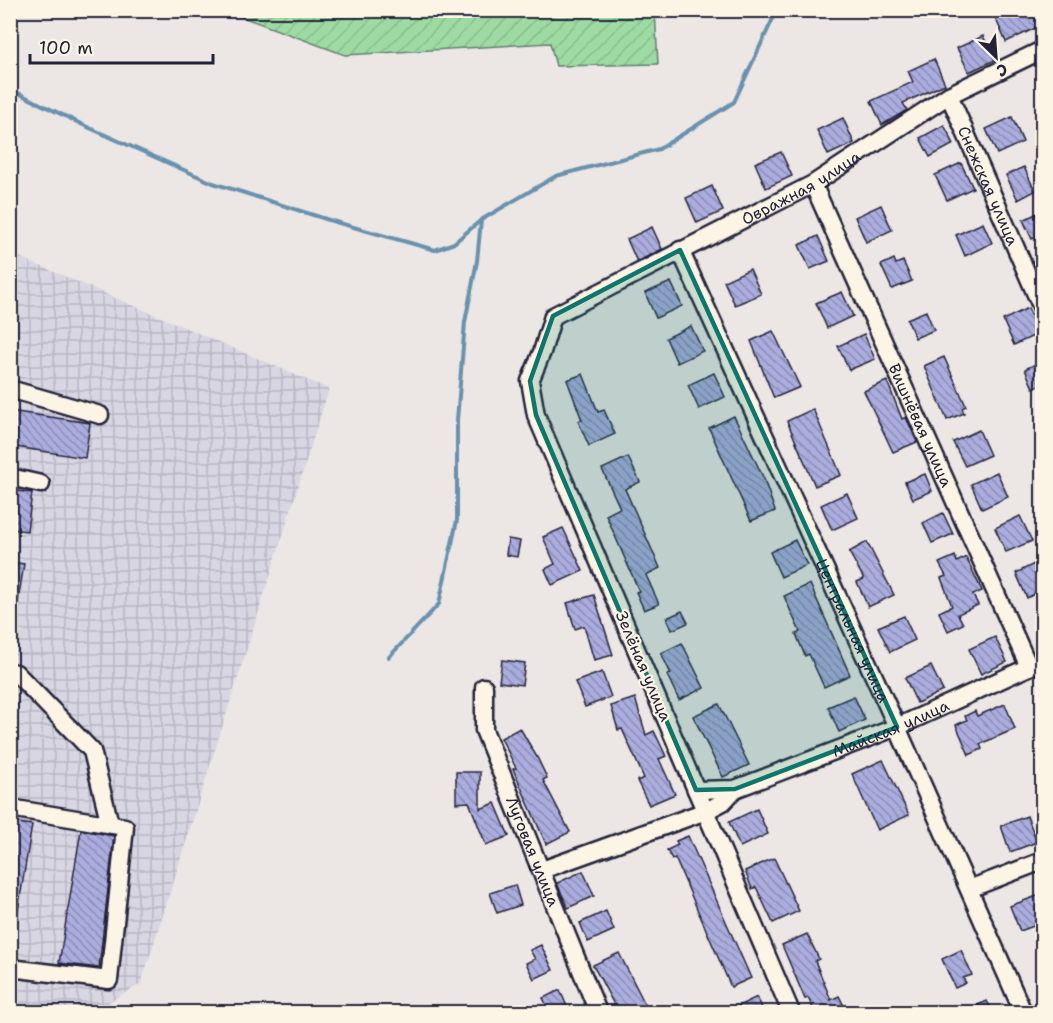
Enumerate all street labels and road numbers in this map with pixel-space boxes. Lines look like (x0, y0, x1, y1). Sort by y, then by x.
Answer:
street label: Снежская улица (953, 123, 1023, 249)
street label: Овражная улица (738, 146, 865, 230)
street label: Вишнёвая улица (884, 360, 957, 490)
street label: Центральная улица (811, 555, 894, 706)
street label: Зелёная улица (611, 608, 676, 725)
street label: Майская улица (829, 695, 952, 762)
street label: Луговая улица (501, 794, 564, 910)

